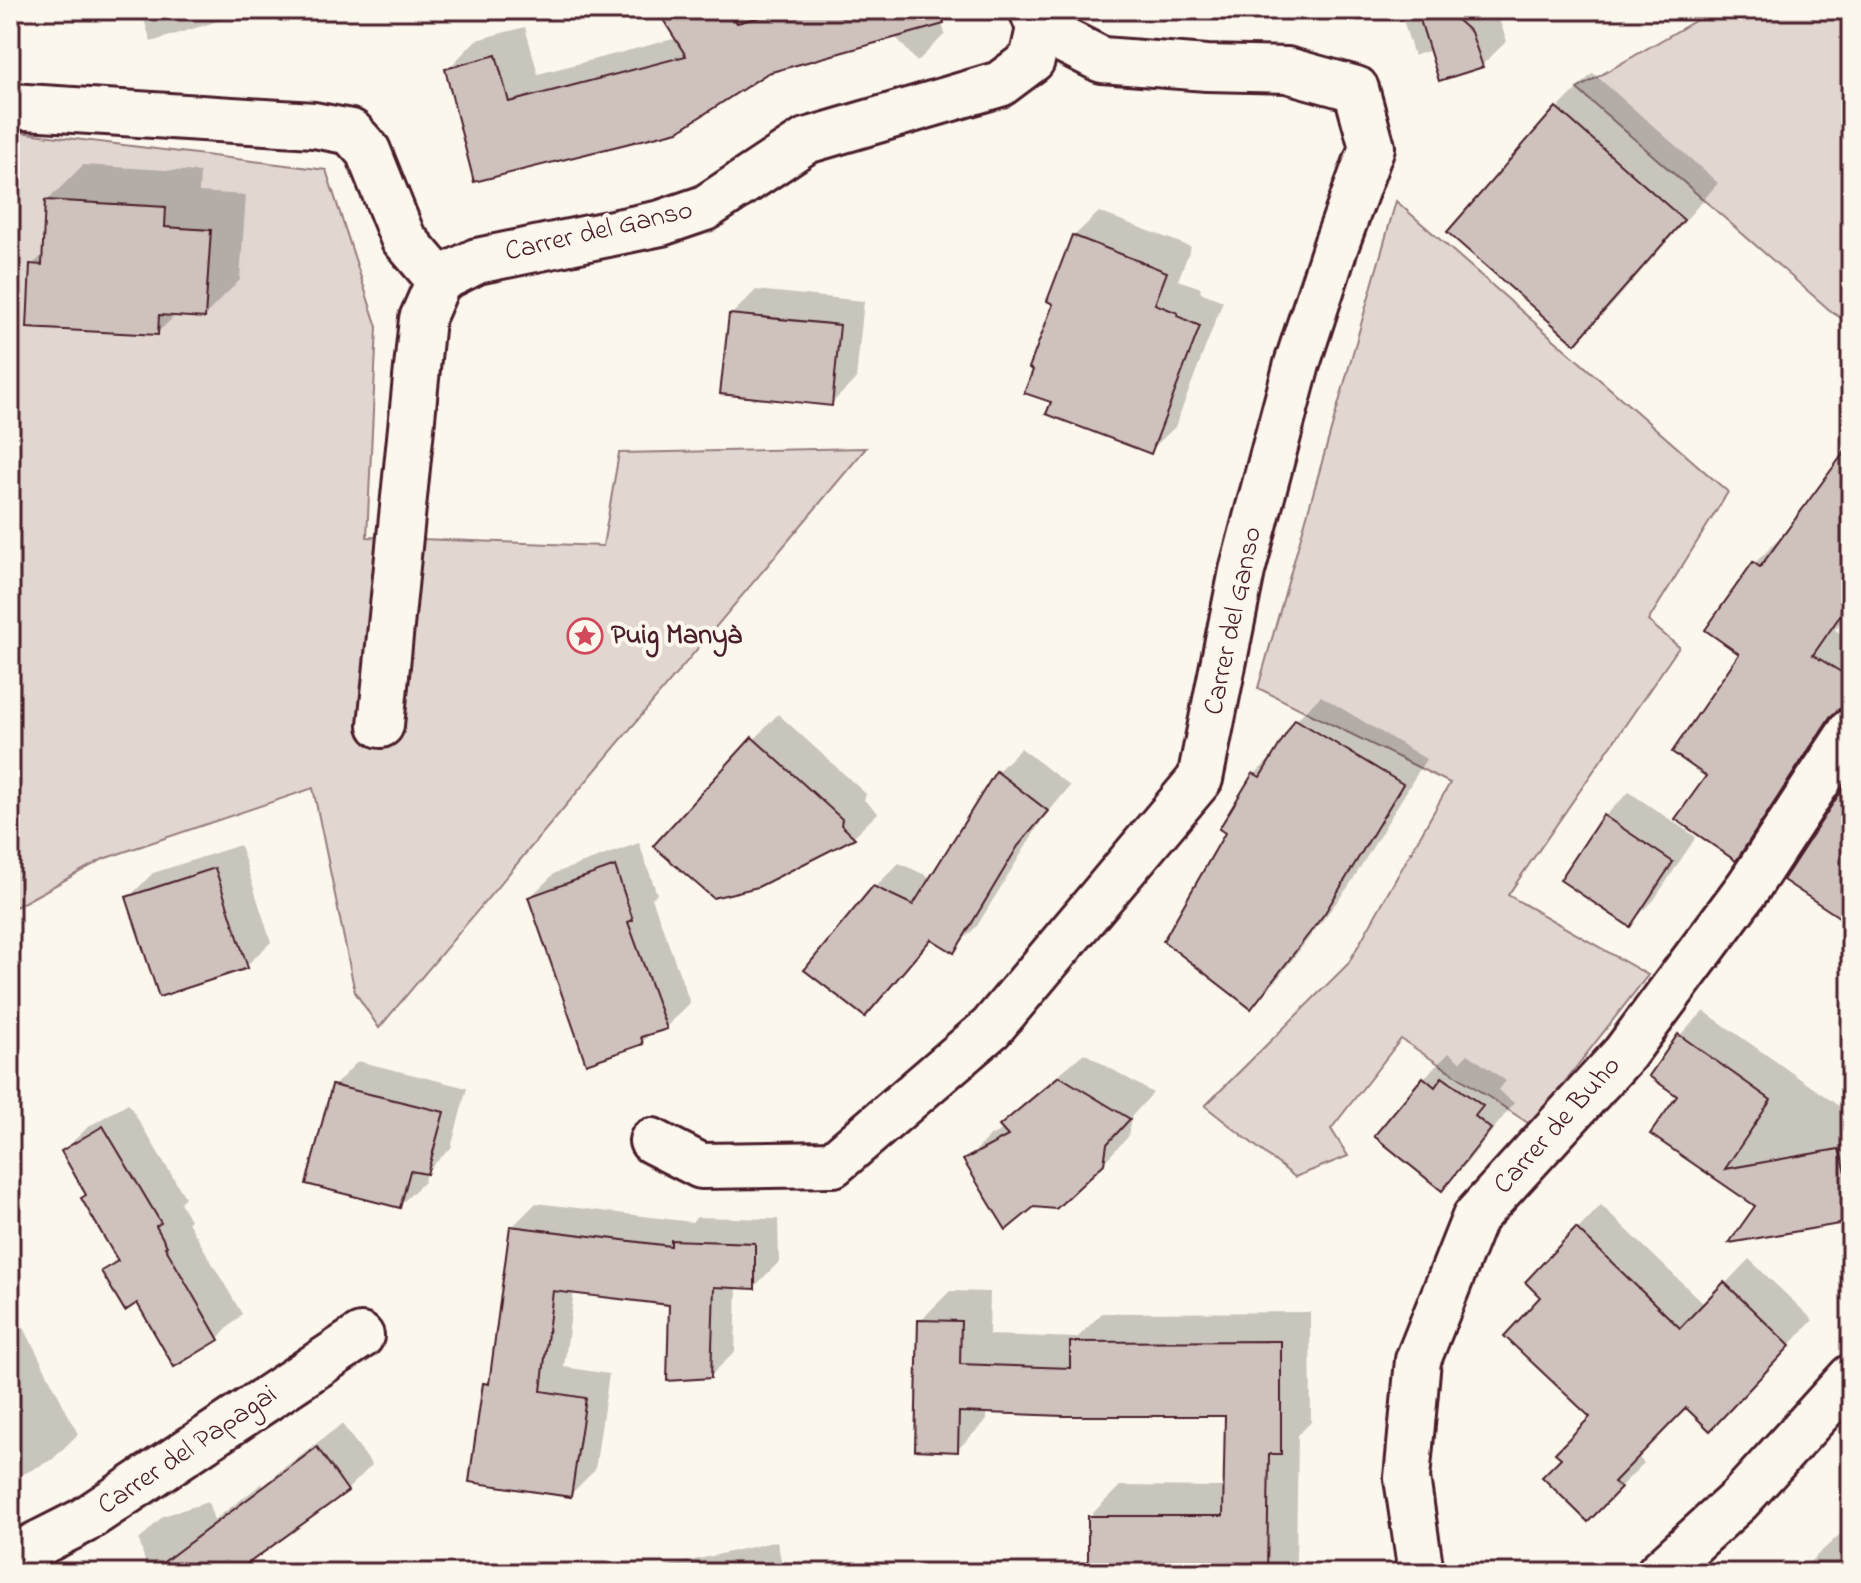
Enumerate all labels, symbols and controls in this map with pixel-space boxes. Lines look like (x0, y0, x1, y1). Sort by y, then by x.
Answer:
street label: Carrer del Ganso (501, 191, 697, 273)
street label: Carrer del Ganso (1194, 523, 1274, 719)
place label: Puig Manyà (611, 616, 743, 658)
place icon: Puig Manyà (566, 617, 604, 655)
street label: Carrer de Buho (1485, 1048, 1631, 1204)
street label: Carrer del Papagai (90, 1376, 286, 1526)

